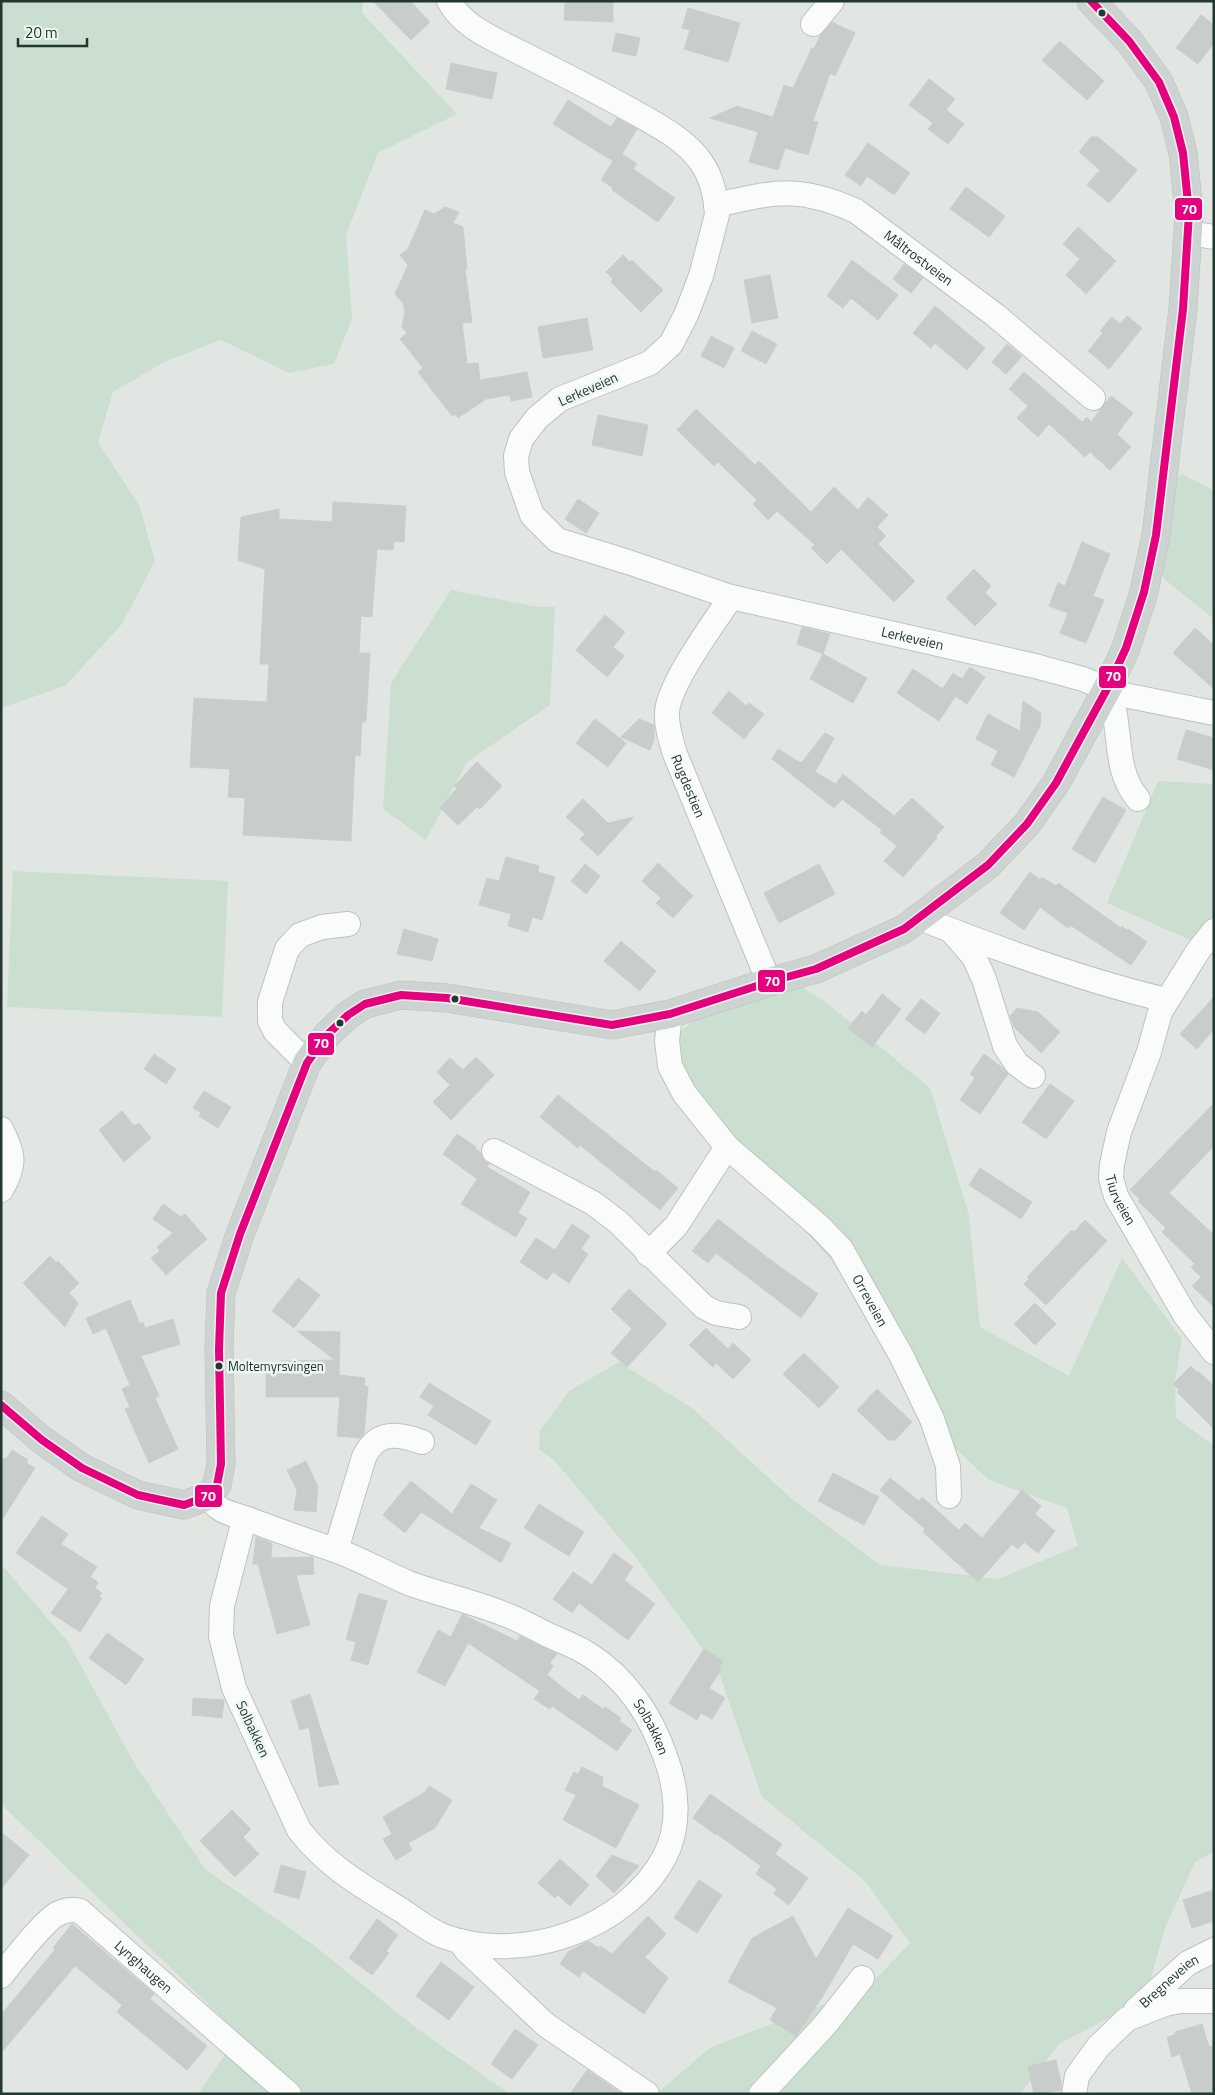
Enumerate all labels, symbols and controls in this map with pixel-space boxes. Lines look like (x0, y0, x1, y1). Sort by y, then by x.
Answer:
unlabelled marker (1097, 8, 1107, 18)
scale bar (18, 15, 86, 47)
text: 20 m (25, 21, 58, 44)
line badge: 70 (1174, 197, 1203, 221)
text: 70 (1181, 198, 1197, 219)
street label: Måltrostveien (880, 224, 958, 290)
street label: Lerkeveien (555, 366, 621, 411)
street label: Lerkeveien (879, 620, 946, 655)
line badge: 70 (1098, 665, 1127, 689)
text: 70 (1105, 665, 1121, 686)
street label: Rugdestien (666, 751, 711, 821)
line badge: 70 (757, 969, 786, 993)
text: 70 (764, 970, 780, 991)
unlabelled marker (450, 994, 460, 1004)
unlabelled marker (335, 1018, 345, 1028)
line badge: 70 (307, 1032, 335, 1056)
text: 70 (313, 1032, 329, 1053)
street label: Tiurveien (1100, 1172, 1142, 1229)
street label: Orreveien (847, 1270, 894, 1330)
place label: Moltemyrsvingen (228, 1356, 324, 1376)
marker: Moltemyrsvingen (214, 1361, 224, 1371)
line badge: 70 (194, 1484, 223, 1508)
text: 70 (200, 1485, 216, 1506)
street label: Solbakken (629, 1694, 675, 1758)
street label: Solbakken (231, 1697, 276, 1761)
street label: Lynghaugen (110, 1935, 178, 1998)
street label: Bregneveien (1134, 1948, 1202, 2013)

